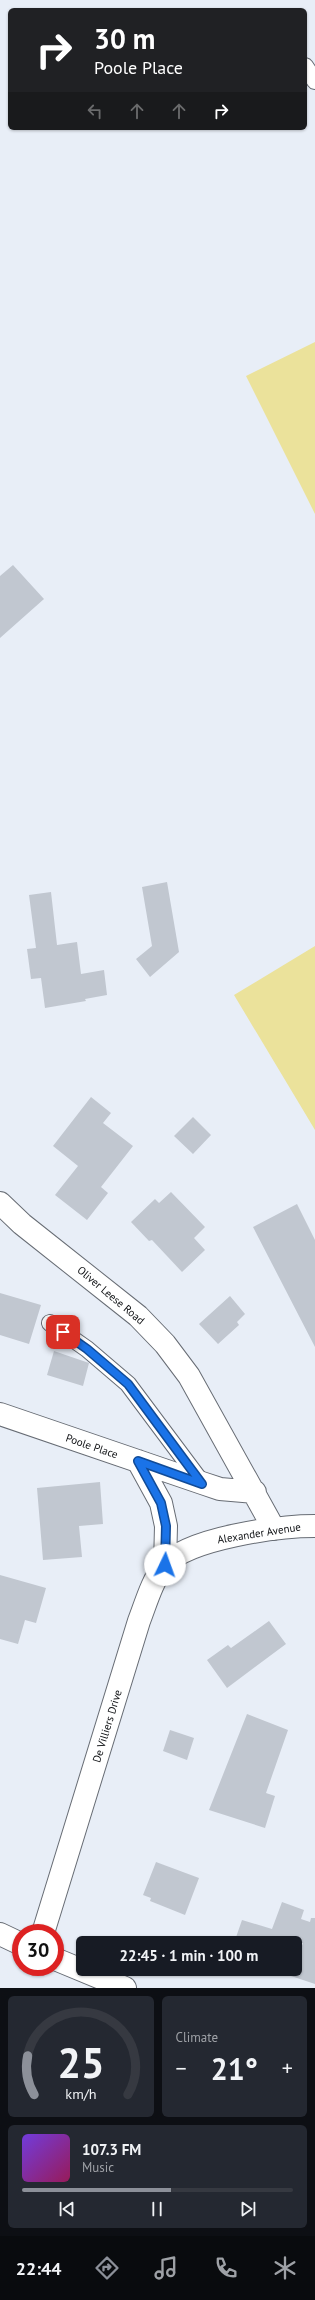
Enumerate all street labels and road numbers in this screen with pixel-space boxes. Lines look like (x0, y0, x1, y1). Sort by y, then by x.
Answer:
street label: Oliver Leese Road (74, 1263, 148, 1327)
street label: Poole Place (64, 1431, 120, 1462)
street label: Alexander Avenue (216, 1519, 302, 1547)
street label: De Villiers Drive (89, 1687, 125, 1764)

